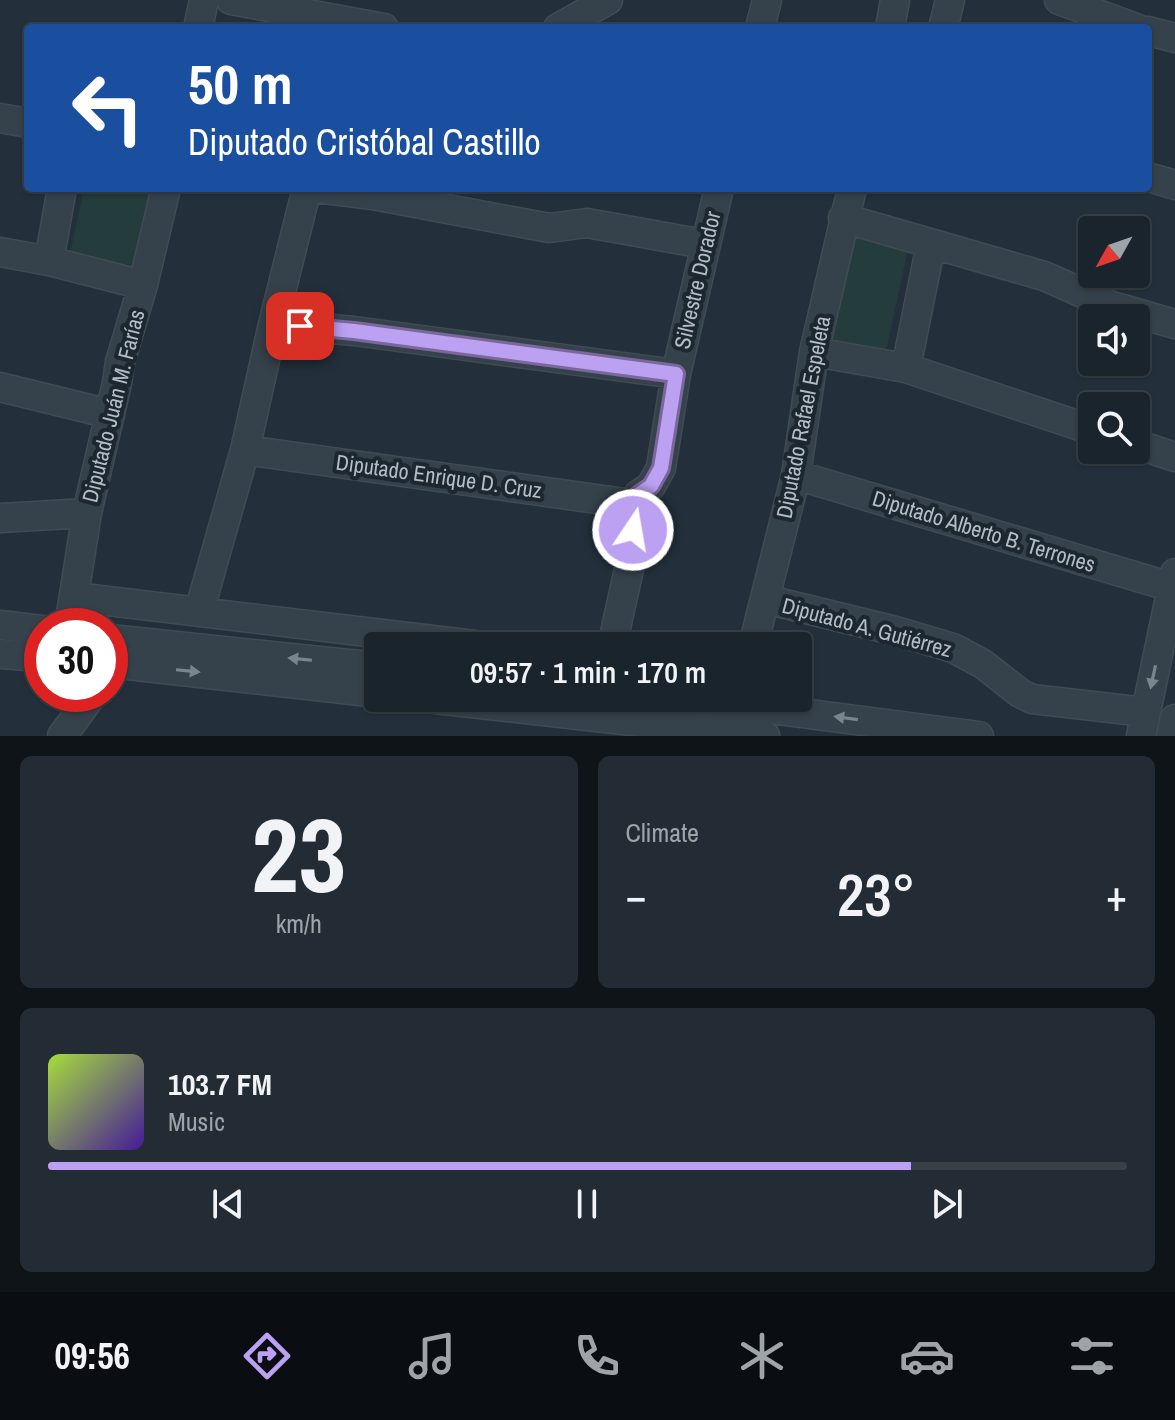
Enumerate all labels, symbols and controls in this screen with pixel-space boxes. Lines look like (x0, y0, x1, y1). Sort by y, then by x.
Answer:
text: 50 m (188, 46, 293, 121)
icon: left (56, 56, 160, 160)
text: Diputado Cristóbal Castillo (188, 118, 541, 166)
street label: Silvestre Dorador (667, 208, 727, 352)
north arrow (1078, 216, 1150, 288)
map controls (1078, 216, 1150, 464)
pin (266, 292, 334, 360)
icon: arrive (278, 304, 322, 348)
button: sound (1078, 304, 1150, 376)
street label: Diputado Juán M. Farías (75, 306, 151, 506)
street label: Diputado Rafael Espeleta (769, 313, 837, 521)
button: search (1078, 392, 1150, 464)
street label: Diputado Enrique D. Cruz (334, 447, 544, 505)
street label: Diputado Alberto B. Terrones (869, 483, 1099, 579)
position arrow (591, 488, 675, 572)
street label: Diputado A. Gutiérrez (779, 590, 955, 664)
speed limit sign: 30 (24, 608, 128, 712)
one-way arrow (287, 652, 312, 665)
text: 09:57 · 1 min · 170 m (470, 652, 706, 692)
one-way arrow (1146, 664, 1158, 689)
one-way arrow (175, 665, 200, 678)
one-way arrow (833, 711, 858, 724)
text: 23 (251, 784, 346, 924)
text: Climate (626, 815, 699, 850)
text: 23° (837, 854, 916, 935)
text: − (626, 865, 647, 925)
text: + (1106, 865, 1127, 925)
text: km/h (276, 906, 322, 941)
text: 103.7 FM (168, 1064, 272, 1104)
text: Music (168, 1104, 225, 1139)
icon: previous (206, 1182, 250, 1226)
icon: pause (565, 1182, 609, 1226)
icon: next (925, 1182, 969, 1226)
icon: directions (239, 1328, 295, 1384)
icon: music (404, 1328, 460, 1384)
icon: phone (569, 1328, 625, 1384)
icon: climate (734, 1328, 790, 1384)
icon: car (899, 1328, 955, 1384)
icon: filters (1064, 1328, 1120, 1384)
text: 09:56 (55, 1332, 130, 1380)

